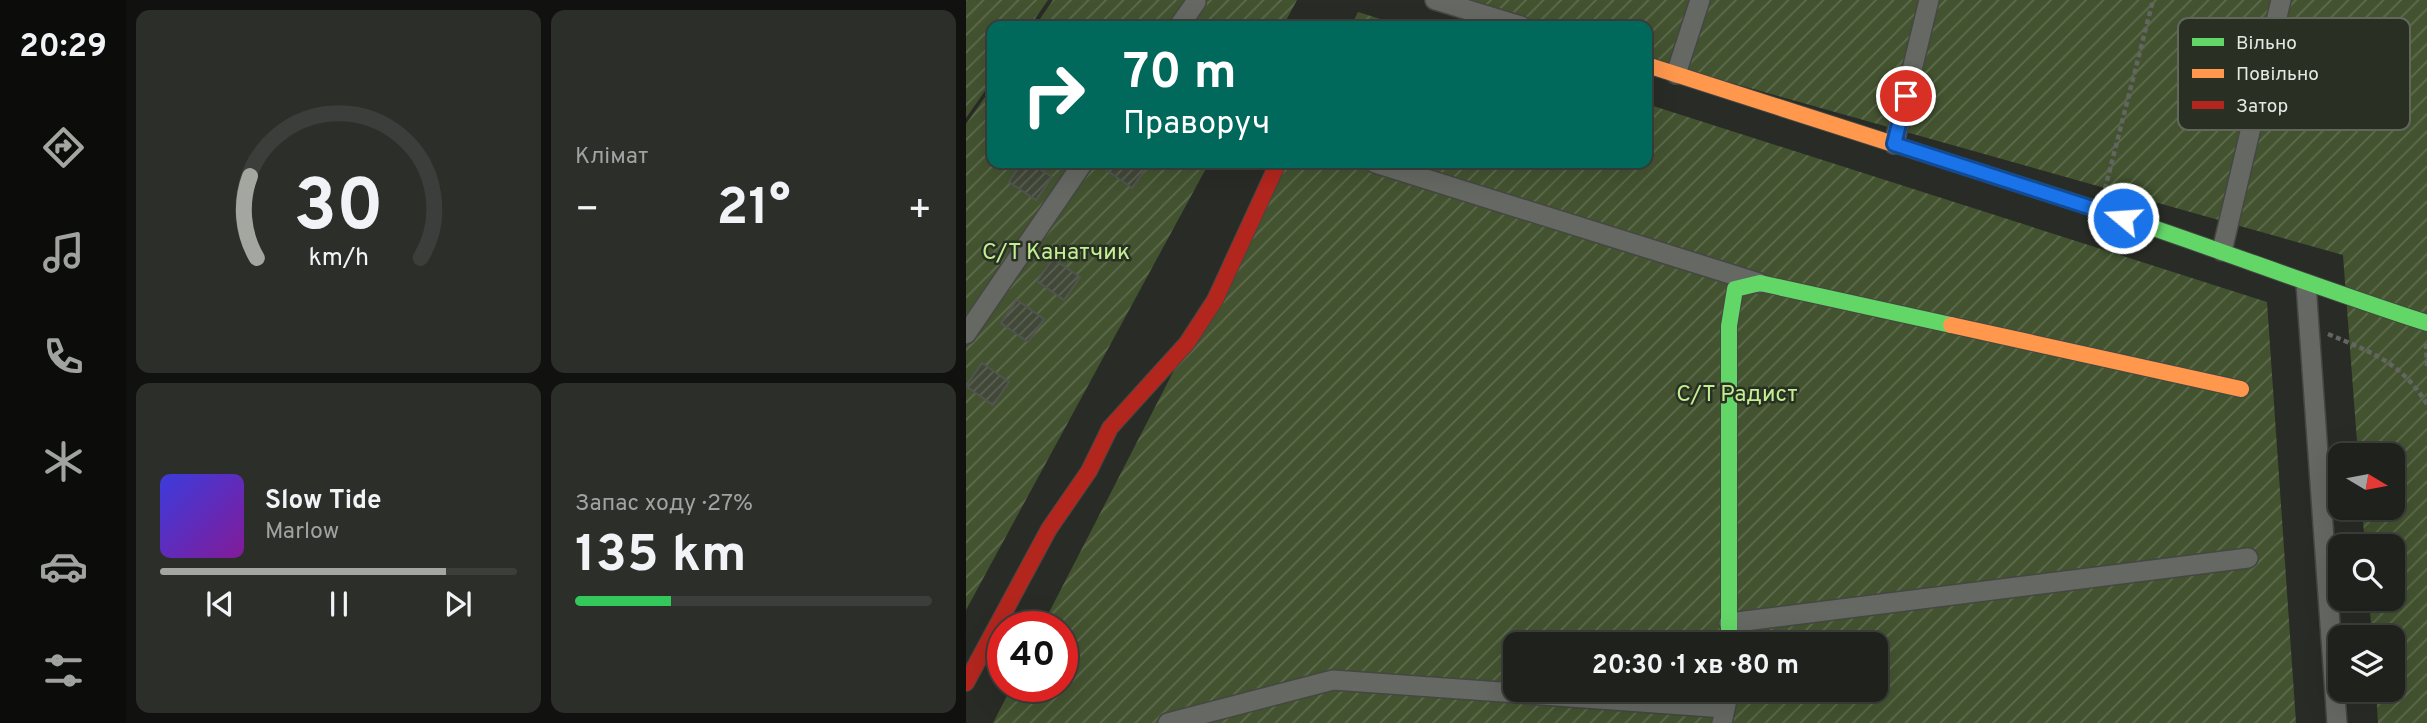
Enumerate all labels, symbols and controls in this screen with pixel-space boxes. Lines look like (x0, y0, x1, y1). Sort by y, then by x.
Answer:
legend (2178, 18, 2410, 130)
text: 20:29 (19, 28, 107, 68)
text: Вільно (2236, 32, 2297, 56)
text: 70 m (1123, 44, 1237, 106)
icon: right (1008, 49, 1099, 140)
text: Повільно (2236, 63, 2319, 87)
pin (1876, 66, 1936, 126)
icon: arrive (1887, 77, 1925, 115)
text: Затор (2236, 95, 2288, 119)
text: Праворуч (1123, 105, 1270, 145)
icon: directions (39, 123, 88, 172)
text: Клімат (575, 143, 648, 172)
text: 30 (293, 164, 384, 256)
text: 21° (716, 177, 791, 243)
position arrow (2086, 181, 2160, 255)
text: − (575, 187, 600, 236)
text: + (907, 187, 932, 236)
icon: music (39, 228, 88, 277)
park label: С/Т Канатчик (982, 239, 1130, 268)
text: km/h (308, 242, 369, 274)
icon: phone (39, 332, 88, 381)
park label: С/Т Радист (1676, 381, 1798, 410)
icon: climate (39, 437, 88, 486)
north arrow (2328, 443, 2404, 520)
map controls (2328, 443, 2405, 702)
text: Slow Tide (265, 485, 382, 518)
text: Запас ходу · 27% (575, 490, 753, 519)
text: Marlow (265, 518, 339, 547)
text: 135 km (575, 524, 746, 590)
button: search (2328, 534, 2405, 611)
icon: car (39, 542, 88, 591)
icon: previous (201, 585, 239, 623)
icon: pause (320, 585, 358, 623)
icon: next (439, 585, 477, 623)
speed limit sign: 40 (987, 611, 1078, 702)
button: layers (2328, 625, 2405, 702)
icon: filters (39, 646, 88, 695)
text: 20:30 · 1 хв · 80 m (1592, 650, 1799, 683)

